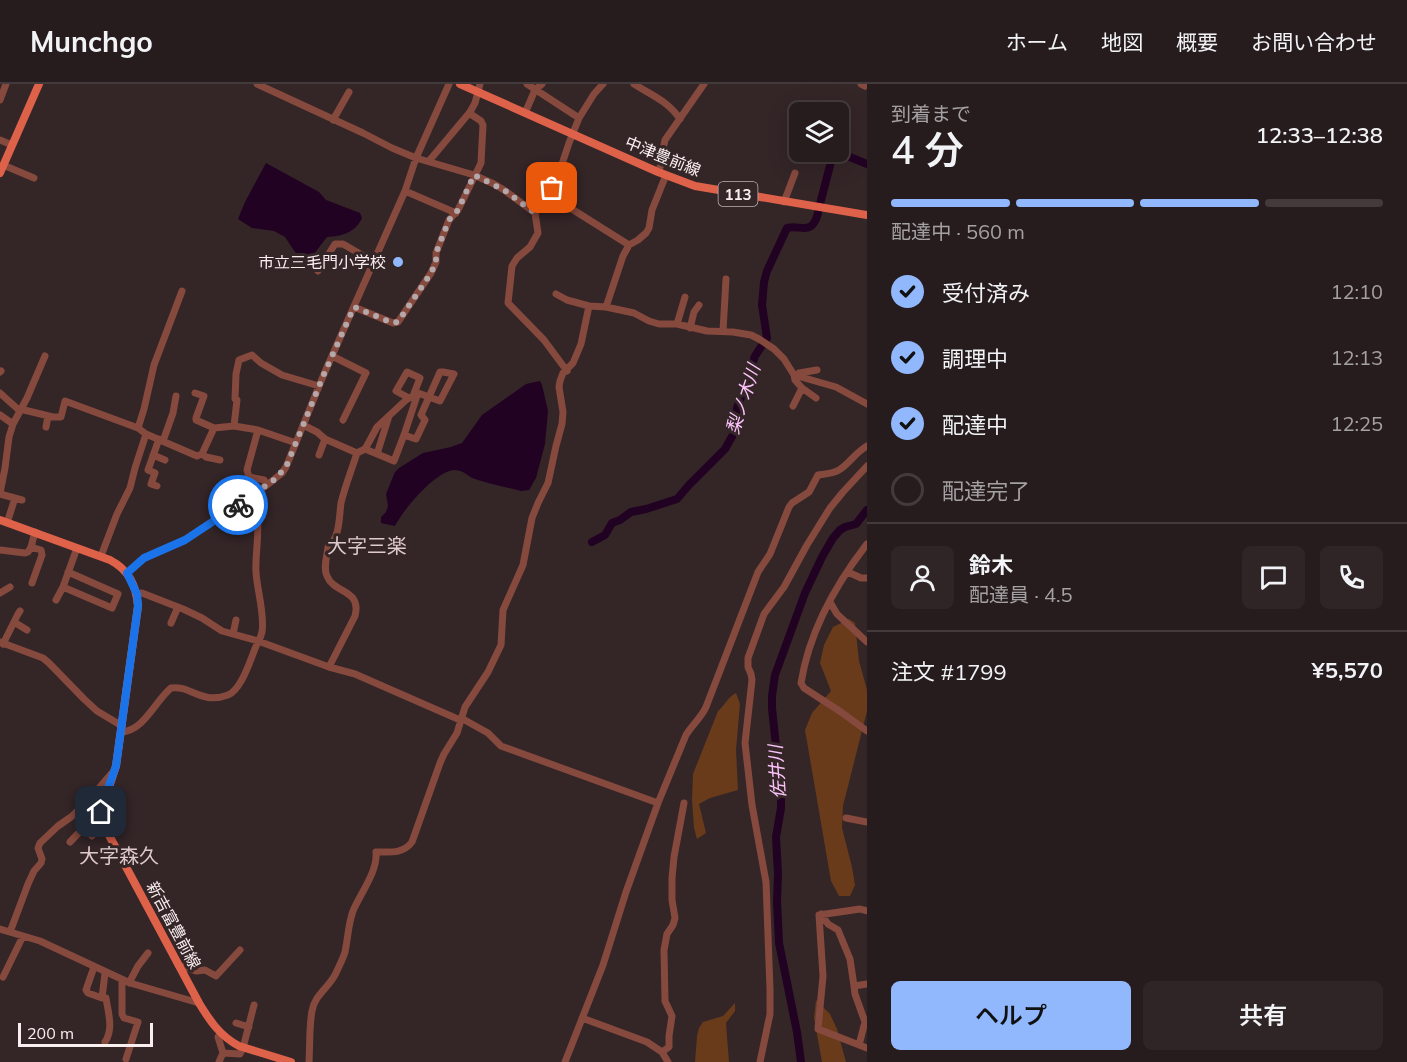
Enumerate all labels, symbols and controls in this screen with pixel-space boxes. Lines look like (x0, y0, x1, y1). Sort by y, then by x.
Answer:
text: Munchgo (30, 24, 153, 59)
text: ホーム (1006, 29, 1068, 55)
text: 地図 (1101, 29, 1143, 55)
text: 概要 (1176, 29, 1218, 55)
text: お問い合わせ (1251, 29, 1377, 55)
text: 到着まで (891, 101, 971, 126)
map controls (789, 102, 849, 162)
button: layers (789, 102, 849, 162)
text: 12:33–12:38 (1256, 121, 1383, 149)
text: 4 分 (891, 125, 964, 174)
street label: 中津豊前線 (622, 132, 704, 180)
pin (526, 162, 577, 213)
icon: bag (535, 171, 568, 204)
road number: 113 (718, 182, 758, 206)
text: 配達中 · 560 m (891, 219, 1025, 244)
place label: 市立三毛門小学校 (258, 252, 386, 272)
marker: 市立三毛門小学校 (391, 255, 405, 269)
icon: check (891, 275, 924, 308)
text: 受付済み (942, 279, 1030, 307)
text: 12:10 (1330, 279, 1383, 304)
icon: check (891, 341, 924, 374)
text: 調理中 (942, 345, 1008, 373)
text: 12:13 (1330, 345, 1383, 370)
water label: 梨ノ木川 (721, 359, 766, 437)
icon: check (891, 407, 924, 440)
text: 配達中 (942, 411, 1008, 439)
text: 12:25 (1330, 411, 1383, 436)
courier (208, 475, 268, 535)
text: 配達完了 (942, 477, 1030, 505)
icon: bike (222, 489, 255, 522)
district label: 大字三楽 (327, 533, 407, 558)
button: person (891, 546, 954, 609)
button: chat (1242, 546, 1305, 609)
button: phone (1320, 546, 1383, 609)
text: 鈴木 (969, 551, 1013, 579)
text: 配達員 · 4.5 (969, 582, 1073, 607)
text: ¥5,570 (1312, 656, 1383, 684)
text: 注文 #1799 (891, 658, 1007, 686)
water label: 佐井川 (764, 742, 790, 800)
pin (75, 786, 126, 837)
icon: home (84, 795, 117, 828)
district label: 大字森久 (79, 843, 159, 868)
street label: 新吉富豊前線 (143, 878, 205, 972)
button: ヘルプ (891, 981, 1131, 1050)
button: 共有 (1143, 981, 1383, 1050)
scale bar (18, 1020, 153, 1048)
text: 200 m (27, 1023, 74, 1043)

